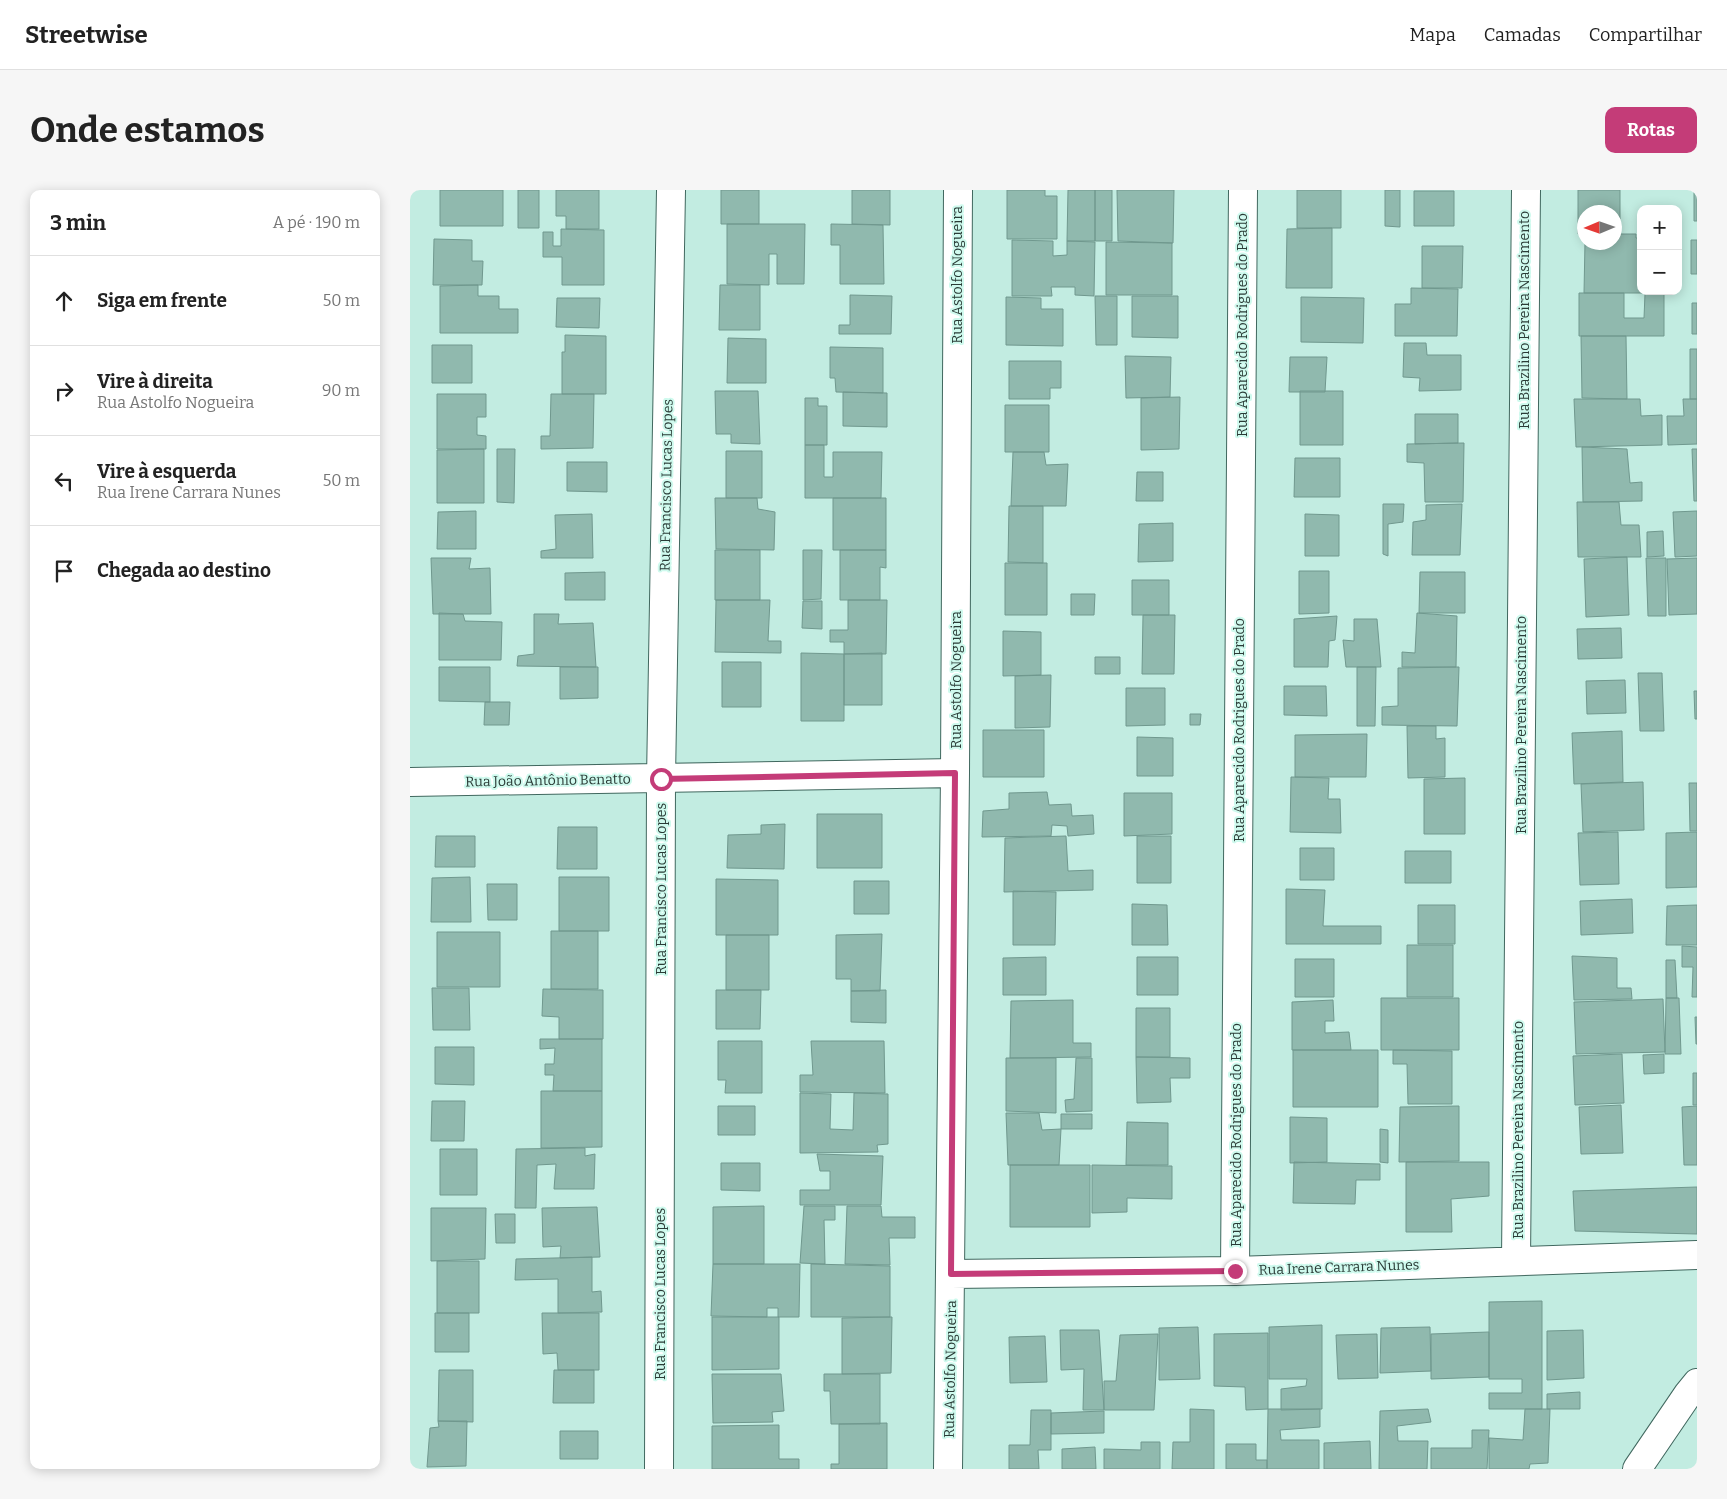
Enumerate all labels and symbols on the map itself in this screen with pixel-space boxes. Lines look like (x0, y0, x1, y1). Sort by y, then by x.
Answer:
north arrow (1577, 205, 1622, 250)
street label: Rua Astolfo Nogueira (949, 206, 966, 344)
street label: Rua Brazilino Pereira Nascimento (1516, 211, 1533, 429)
street label: Rua Aparecido Rodrigues do Prado (1234, 213, 1251, 437)
street label: Rua Francisco Lucas Lopes (656, 399, 677, 571)
street label: Rua Astolfo Nogueira (948, 611, 965, 749)
street label: Rua Brazilino Pereira Nascimento (1513, 616, 1530, 834)
street label: Rua Aparecido Rodrigues do Prado (1231, 618, 1248, 842)
route start (650, 768, 673, 791)
street label: Rua João Antônio Benatto (465, 771, 631, 790)
street label: Rua Francisco Lucas Lopes (653, 803, 670, 975)
street label: Rua Brazilino Pereira Nascimento (1510, 1021, 1527, 1239)
street label: Rua Aparecido Rodrigues do Prado (1228, 1023, 1245, 1247)
street label: Rua Francisco Lucas Lopes (652, 1208, 669, 1380)
street label: Rua Irene Carrara Nunes (1258, 1256, 1420, 1279)
route end (1224, 1260, 1247, 1283)
street label: Rua Astolfo Nogueira (941, 1300, 960, 1438)

